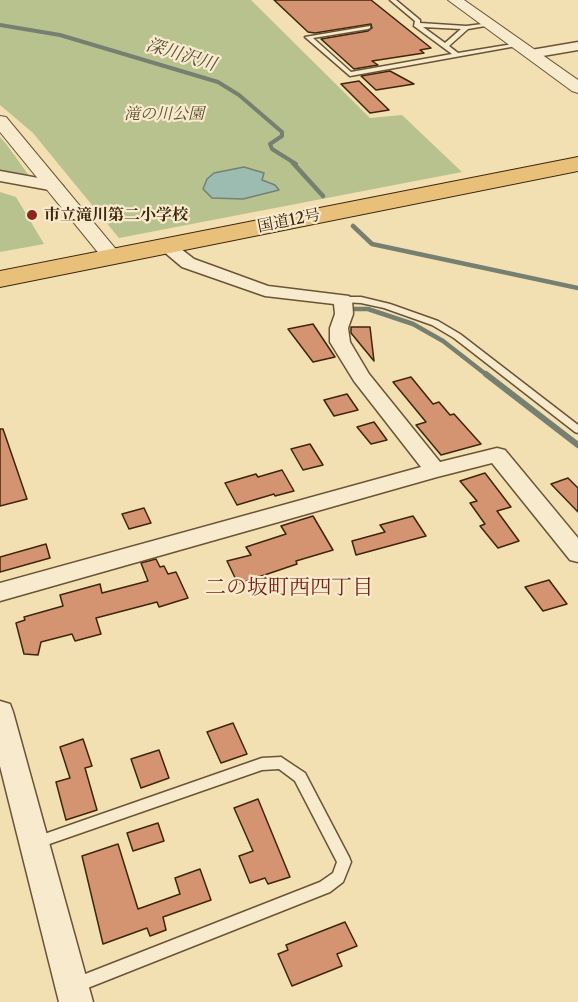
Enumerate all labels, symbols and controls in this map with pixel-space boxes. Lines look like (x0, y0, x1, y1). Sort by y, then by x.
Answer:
water label: 深川沢川 (143, 34, 219, 76)
park label: 滝の川公園 (124, 104, 204, 124)
place label: 市立滝川第二小学校 (44, 205, 188, 225)
street label: 国道12号 (256, 205, 322, 237)
marker: 市立滝川第二小学校 (25, 208, 39, 222)
district label: 二の坂町西四丁目 (205, 575, 373, 601)

